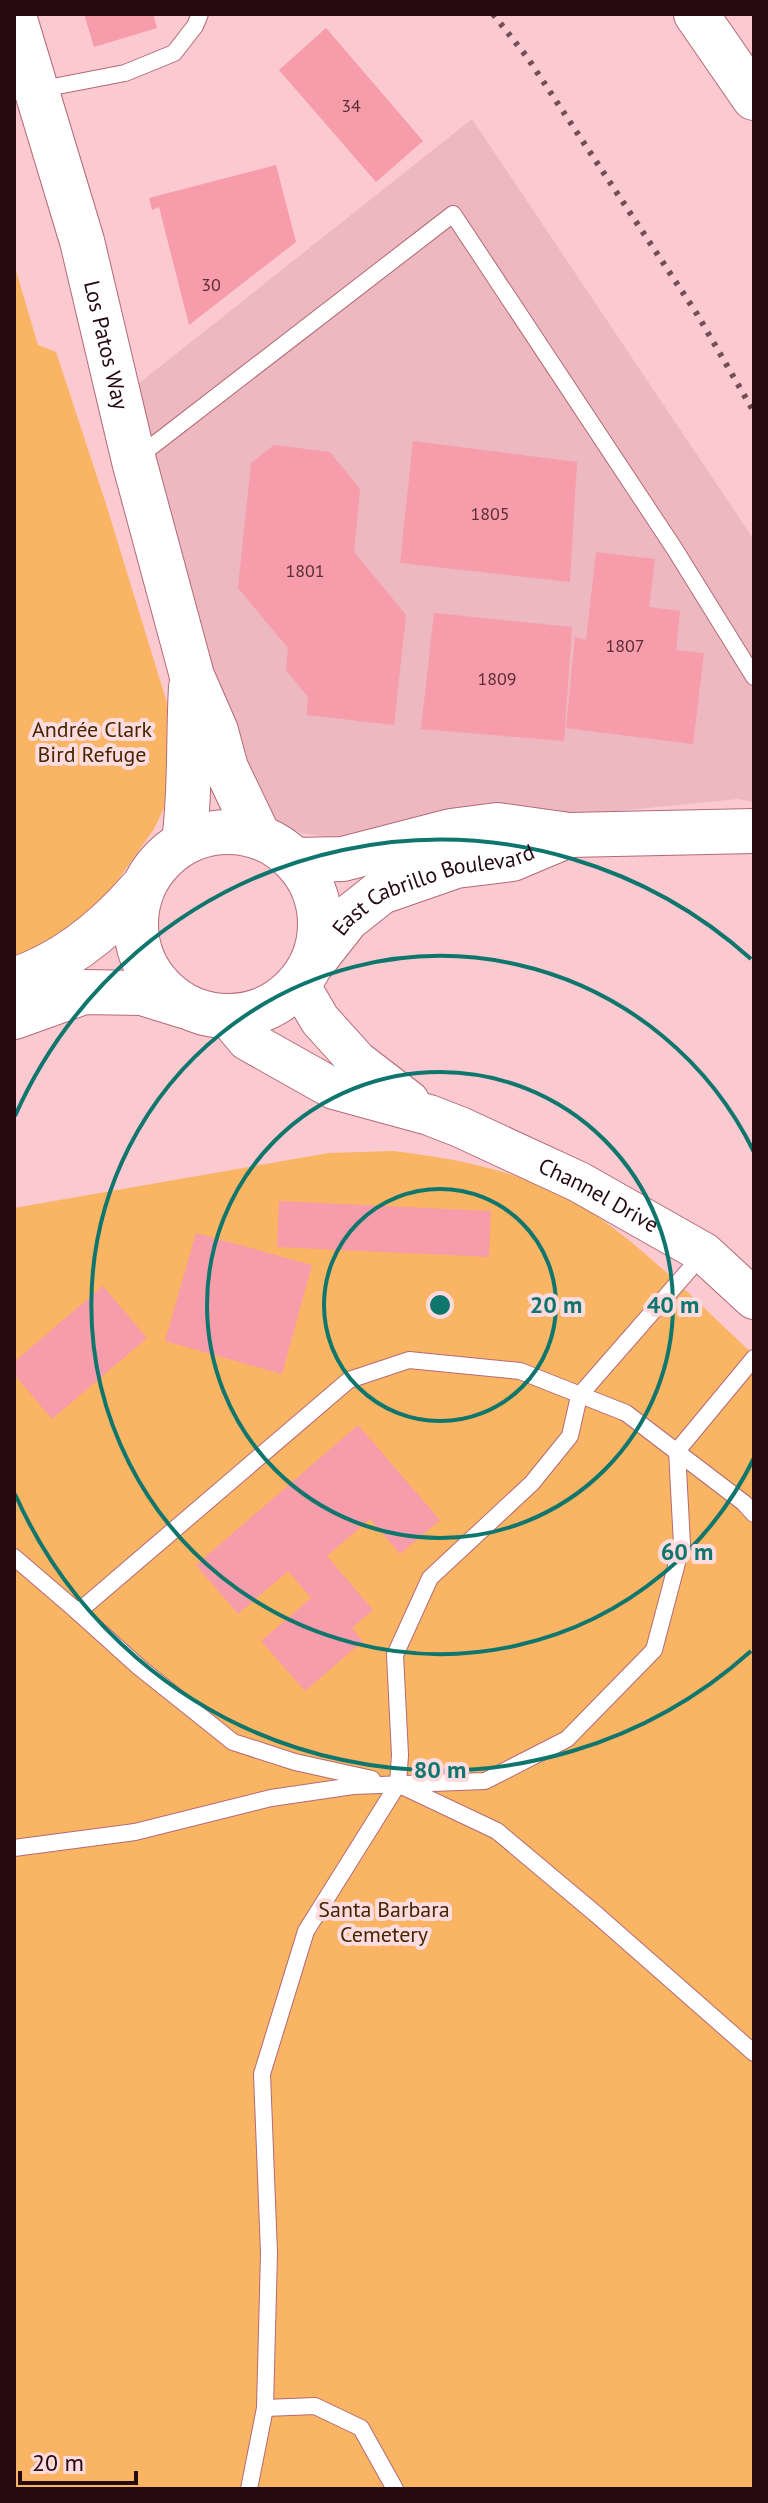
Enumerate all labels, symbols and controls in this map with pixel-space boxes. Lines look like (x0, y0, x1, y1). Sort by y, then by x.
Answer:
house number: 34 (341, 94, 361, 117)
house number: 30 (201, 273, 221, 296)
street label: Los Patos Way (78, 278, 136, 413)
house number: 1805 (470, 502, 510, 525)
house number: 1801 (285, 559, 325, 582)
house number: 1807 (605, 634, 645, 657)
house number: 1809 (477, 667, 517, 690)
park label: Andrée Clark Bird Refuge (32, 715, 153, 768)
street label: East Cabrillo Boulevard (326, 837, 538, 941)
street label: Channel Drive (534, 1151, 664, 1238)
text: 20 m (530, 1289, 582, 1320)
text: 40 m (647, 1289, 699, 1320)
centre of rings (426, 1291, 454, 1319)
text: 60 m (661, 1536, 713, 1567)
text: 80 m (414, 1754, 466, 1785)
park label: Santa Barbara Cemetery (318, 1895, 450, 1948)
scale bar (20, 2435, 136, 2485)
text: 20 m (32, 2447, 84, 2478)

